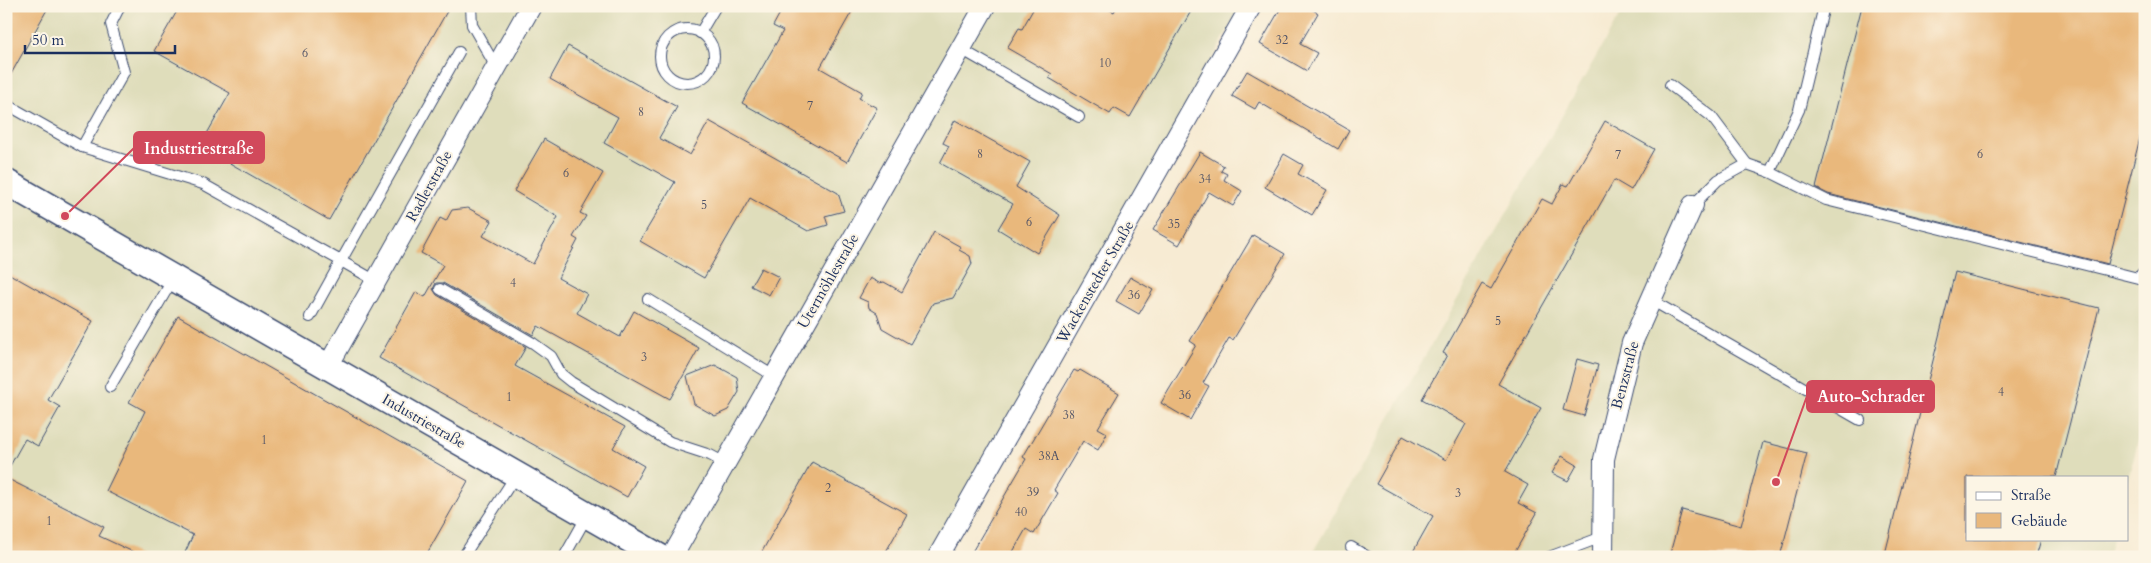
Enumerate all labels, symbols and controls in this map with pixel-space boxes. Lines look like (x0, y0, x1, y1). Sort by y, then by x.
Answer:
scale bar (25, 22, 175, 54)
text: 50 m (32, 30, 64, 50)
house number: 32 (1276, 32, 1288, 48)
house number: 6 (302, 45, 308, 61)
house number: 10 (1099, 55, 1111, 71)
house number: 7 (807, 98, 813, 114)
house number: 8 (638, 104, 644, 120)
callout: Industriestraße (134, 132, 264, 163)
text: Industriestraße (144, 138, 254, 160)
house number: 8 (977, 146, 983, 162)
house number: 6 (1977, 146, 1983, 162)
street label: Radlerstraße (401, 147, 457, 225)
house number: 7 (1615, 147, 1621, 163)
house number: 6 (563, 165, 569, 181)
house number: 34 (1199, 171, 1211, 187)
house number: 5 (701, 197, 707, 213)
house number: 6 (1026, 214, 1032, 230)
house number: 35 (1168, 216, 1180, 232)
street label: Wackenstedter Straße (1051, 217, 1138, 348)
street label: Utermöhlestraße (793, 230, 863, 332)
house number: 4 (510, 275, 516, 291)
house number: 36 (1128, 287, 1140, 303)
house number: 5 (1495, 313, 1501, 329)
street label: Benzstraße (1606, 339, 1644, 411)
house number: 3 (641, 349, 647, 365)
callout: Auto-Schrader (1807, 381, 1934, 412)
house number: 4 (1998, 384, 2004, 400)
text: Auto-Schrader (1817, 386, 1925, 408)
house number: 36 (1179, 387, 1191, 403)
street label: Industriestraße (378, 389, 470, 453)
house number: 1 (506, 389, 512, 405)
house number: 38 (1063, 407, 1075, 423)
house number: 1 (261, 432, 267, 448)
house number: 38A (1039, 448, 1060, 464)
legend (1966, 476, 2128, 540)
house number: 2 (825, 480, 831, 496)
house number: 39 (1027, 484, 1039, 500)
house number: 3 (1455, 485, 1461, 501)
text: Straße (2011, 485, 2051, 505)
house number: 40 (1015, 504, 1027, 520)
text: Gebäude (2011, 511, 2068, 531)
house number: 1 (46, 513, 52, 529)

